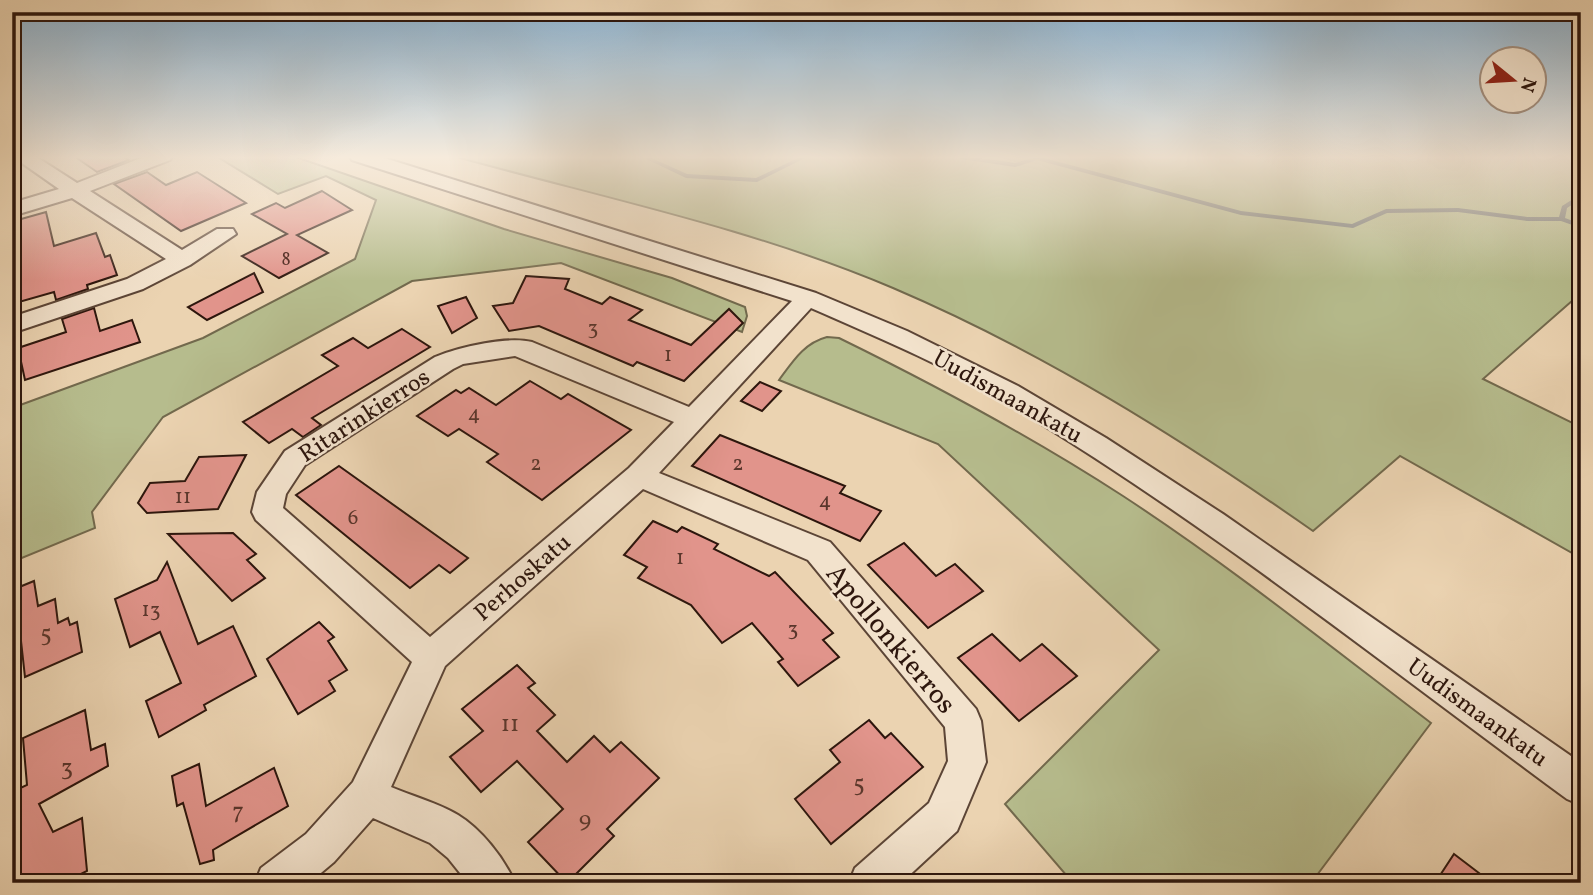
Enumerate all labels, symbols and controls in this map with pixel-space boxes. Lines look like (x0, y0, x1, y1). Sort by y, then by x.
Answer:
north arrow (1478, 46, 1548, 116)
text: N (1513, 74, 1542, 95)
house number: 8 (281, 248, 291, 273)
house number: 3 (588, 314, 598, 343)
house number: 1 (664, 341, 672, 370)
street label: Uudismaankatu (926, 342, 1088, 453)
street label: Ritarinkierros (293, 361, 437, 472)
house number: 4 (468, 400, 480, 429)
house number: 2 (530, 450, 542, 479)
house number: 2 (732, 450, 744, 479)
house number: 11 (175, 483, 191, 512)
house number: 4 (819, 487, 831, 516)
house number: 6 (348, 504, 358, 533)
street label: Perhoskatu (467, 527, 579, 630)
house number: 1 (676, 544, 684, 573)
street label: Apollonkierros (816, 556, 964, 723)
house number: 13 (142, 596, 160, 625)
house number: 3 (788, 615, 798, 644)
house number: 5 (40, 618, 52, 652)
street label: Uudismaankatu (1399, 651, 1554, 776)
house number: 11 (501, 708, 519, 742)
house number: 3 (61, 752, 73, 786)
house number: 5 (853, 768, 865, 802)
house number: 7 (232, 796, 244, 830)
house number: 9 (579, 804, 591, 838)

